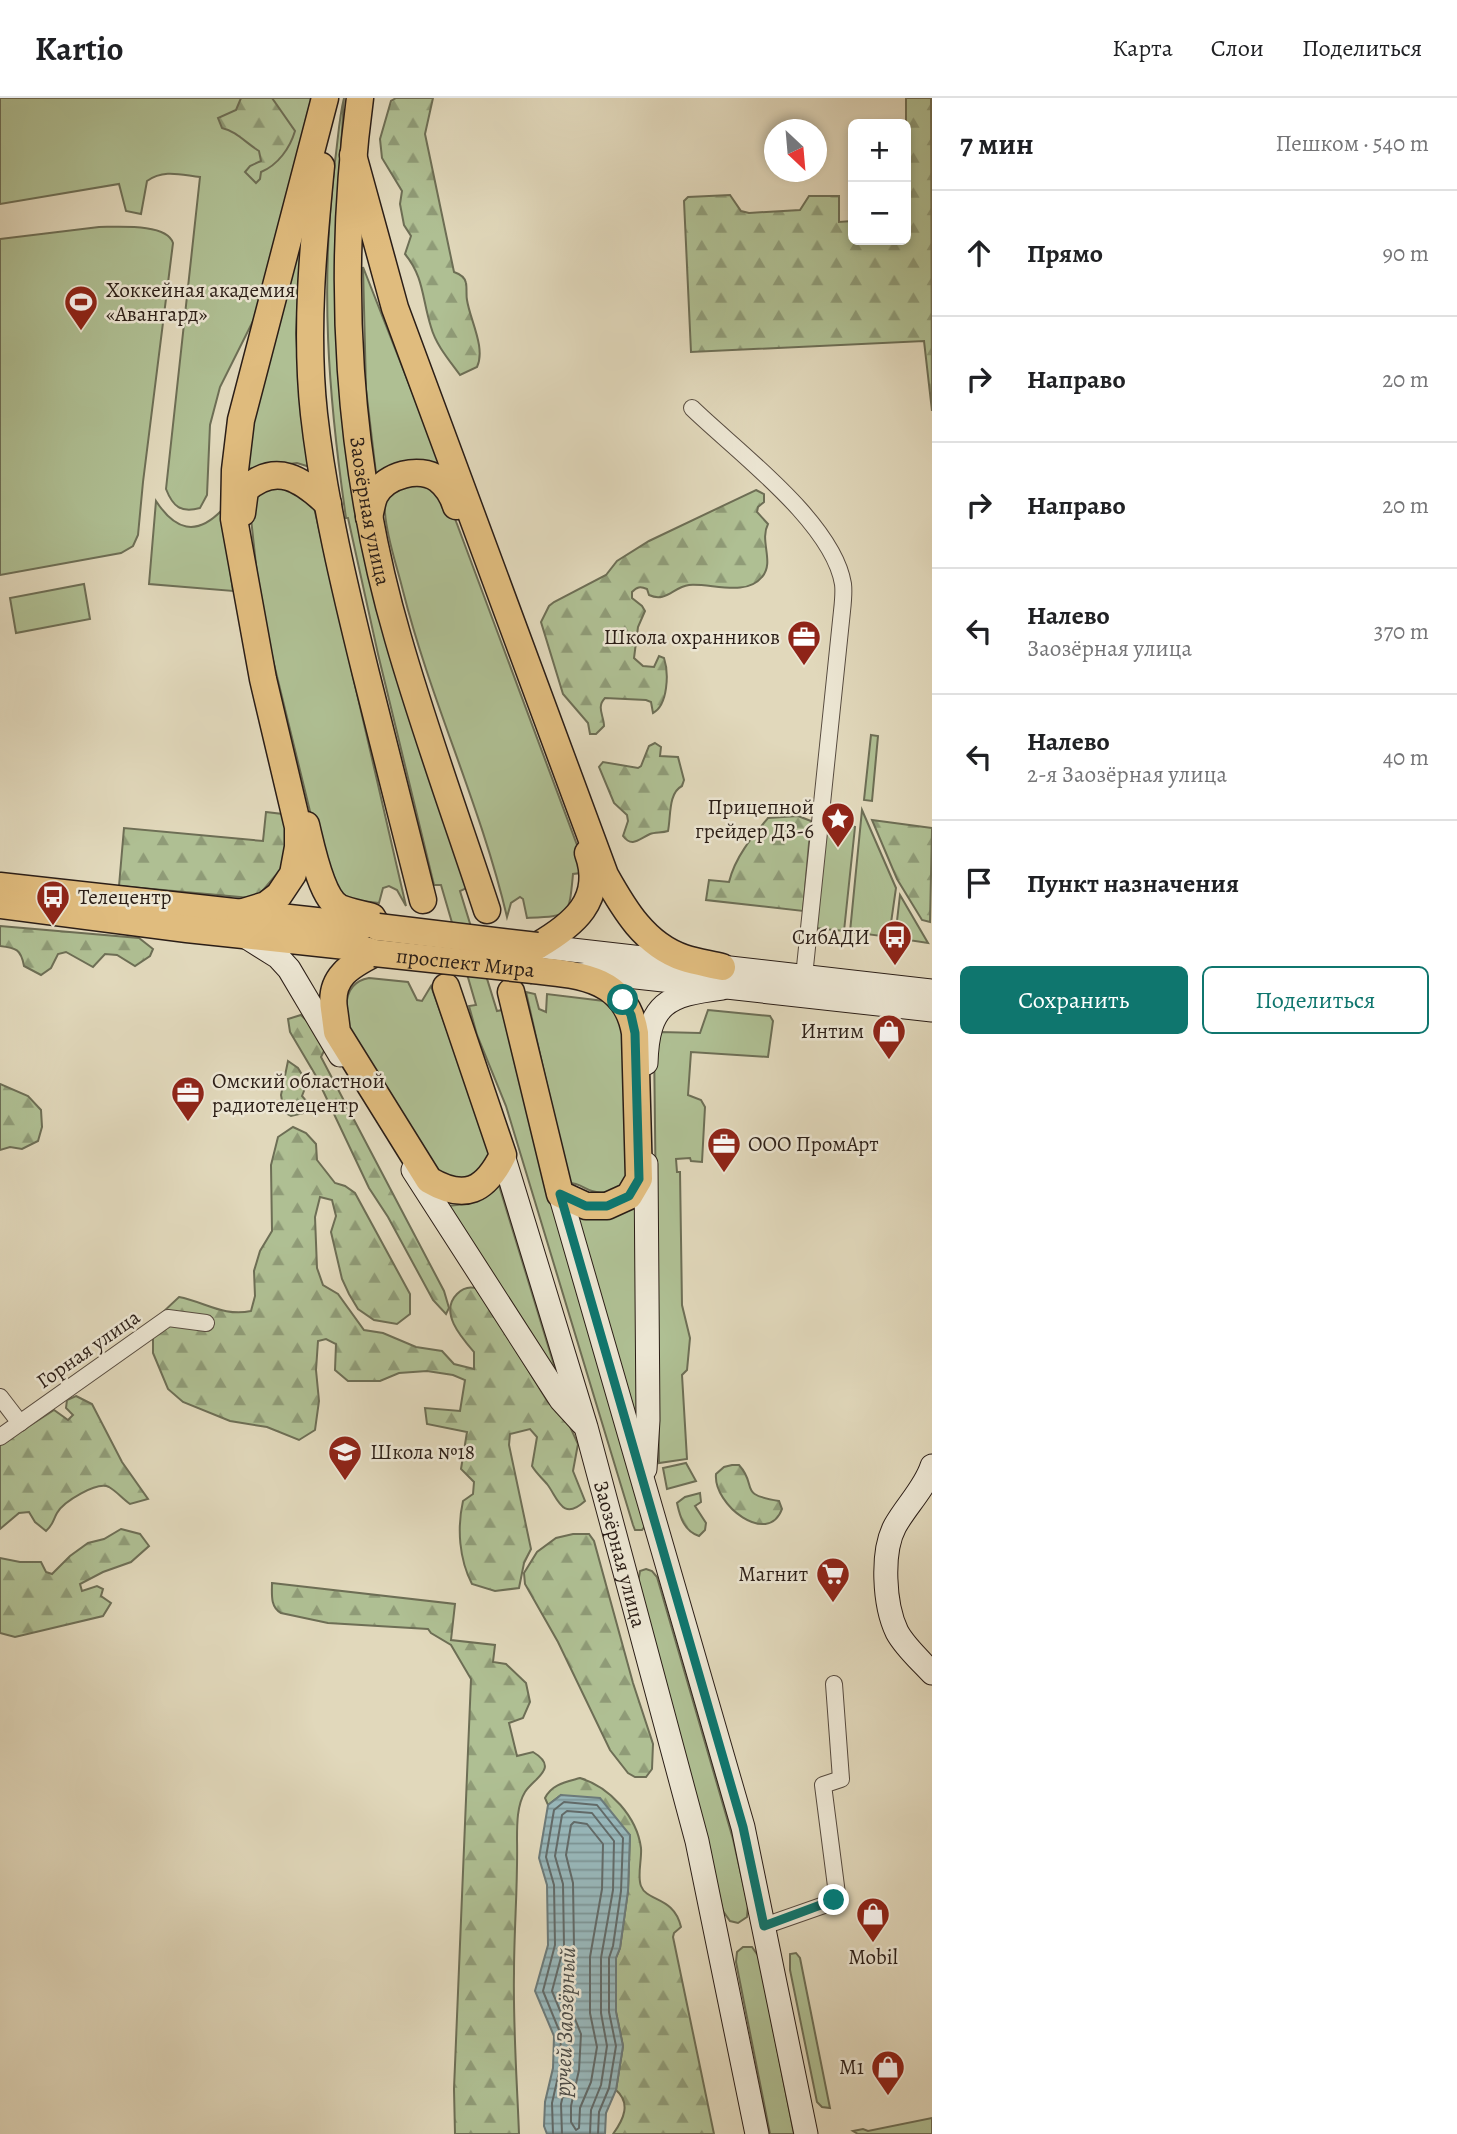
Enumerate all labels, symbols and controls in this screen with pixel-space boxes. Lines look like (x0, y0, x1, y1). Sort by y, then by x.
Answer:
text: Kartio (35, 26, 123, 71)
text: Карта (1112, 32, 1173, 64)
text: Слои (1211, 32, 1264, 64)
text: Поделиться (1302, 32, 1422, 64)
north arrow (764, 119, 827, 182)
map controls (848, 119, 911, 245)
button: + (848, 119, 911, 182)
text: 7 мин (960, 124, 1034, 164)
text: Пешком · 540 m (1275, 128, 1429, 159)
button: − (848, 182, 911, 245)
icon: ahead (960, 234, 998, 272)
text: Прямо (1027, 236, 1103, 271)
text: 90 m (1383, 238, 1429, 269)
place label: Хоккейная академия «Авангард» (106, 276, 295, 328)
sports icon: Хоккейная академия «Авангард» (62, 283, 100, 332)
icon: right (960, 360, 998, 398)
text: Направо (1027, 362, 1126, 397)
text: 20 m (1382, 364, 1429, 395)
street label: Заозёрная улица (343, 435, 398, 589)
icon: right (960, 486, 998, 524)
text: Направо (1027, 488, 1126, 523)
text: 20 m (1382, 490, 1429, 521)
text: Налево (1027, 598, 1110, 633)
icon: left (960, 612, 998, 650)
text: 370 m (1374, 616, 1429, 647)
office icon: Школа охранников (785, 618, 823, 667)
place label: Школа охранников (603, 623, 780, 651)
text: Заозёрная улица (1027, 633, 1192, 664)
text: Налево (1027, 724, 1110, 759)
icon: left (960, 738, 998, 776)
text: 40 m (1383, 742, 1429, 773)
text: 2-я Заозёрная улица (1027, 759, 1227, 790)
place label: Прицепной грейдер ДЗ-6 (695, 793, 814, 845)
place icon: Прицепной грейдер ДЗ-6 (819, 800, 857, 849)
icon: arrive (960, 864, 998, 902)
text: Пункт назначения (1027, 866, 1239, 901)
bus stop icon: Телецентр (34, 878, 72, 927)
place label: Телецентр (78, 883, 172, 911)
bus stop icon: СибАДИ (876, 918, 914, 967)
place label: СибАДИ (792, 923, 870, 951)
street label: проспект Мира (395, 941, 537, 984)
button: Сохранить (960, 966, 1188, 1034)
button: Поделиться (1202, 966, 1429, 1034)
route start (607, 984, 638, 1015)
shop icon: Интим (870, 1012, 908, 1061)
place label: Интим (800, 1017, 864, 1045)
place label: Омский областной радиотелецентр (212, 1067, 385, 1119)
office icon: Омский областной радиотелецентр (169, 1074, 207, 1123)
office icon: ООО ПромАрт (705, 1125, 743, 1174)
place label: ООО ПромАрт (748, 1130, 879, 1158)
street label: Горная улица (31, 1303, 146, 1395)
school or university icon: Школа №18 (326, 1433, 364, 1482)
place label: Школа №18 (370, 1438, 475, 1466)
street label: Заозёрная улица (587, 1478, 653, 1631)
supermarket icon: Магнит (814, 1555, 852, 1604)
place label: Магнит (738, 1560, 808, 1588)
route end (818, 1884, 849, 1915)
shop icon: Mobil (854, 1895, 892, 1944)
place label: Mobil (848, 1943, 898, 1971)
water label: ручей Заозёрный (547, 1946, 583, 2099)
shop icon: М1 (869, 2048, 907, 2097)
place label: М1 (839, 2053, 864, 2081)

